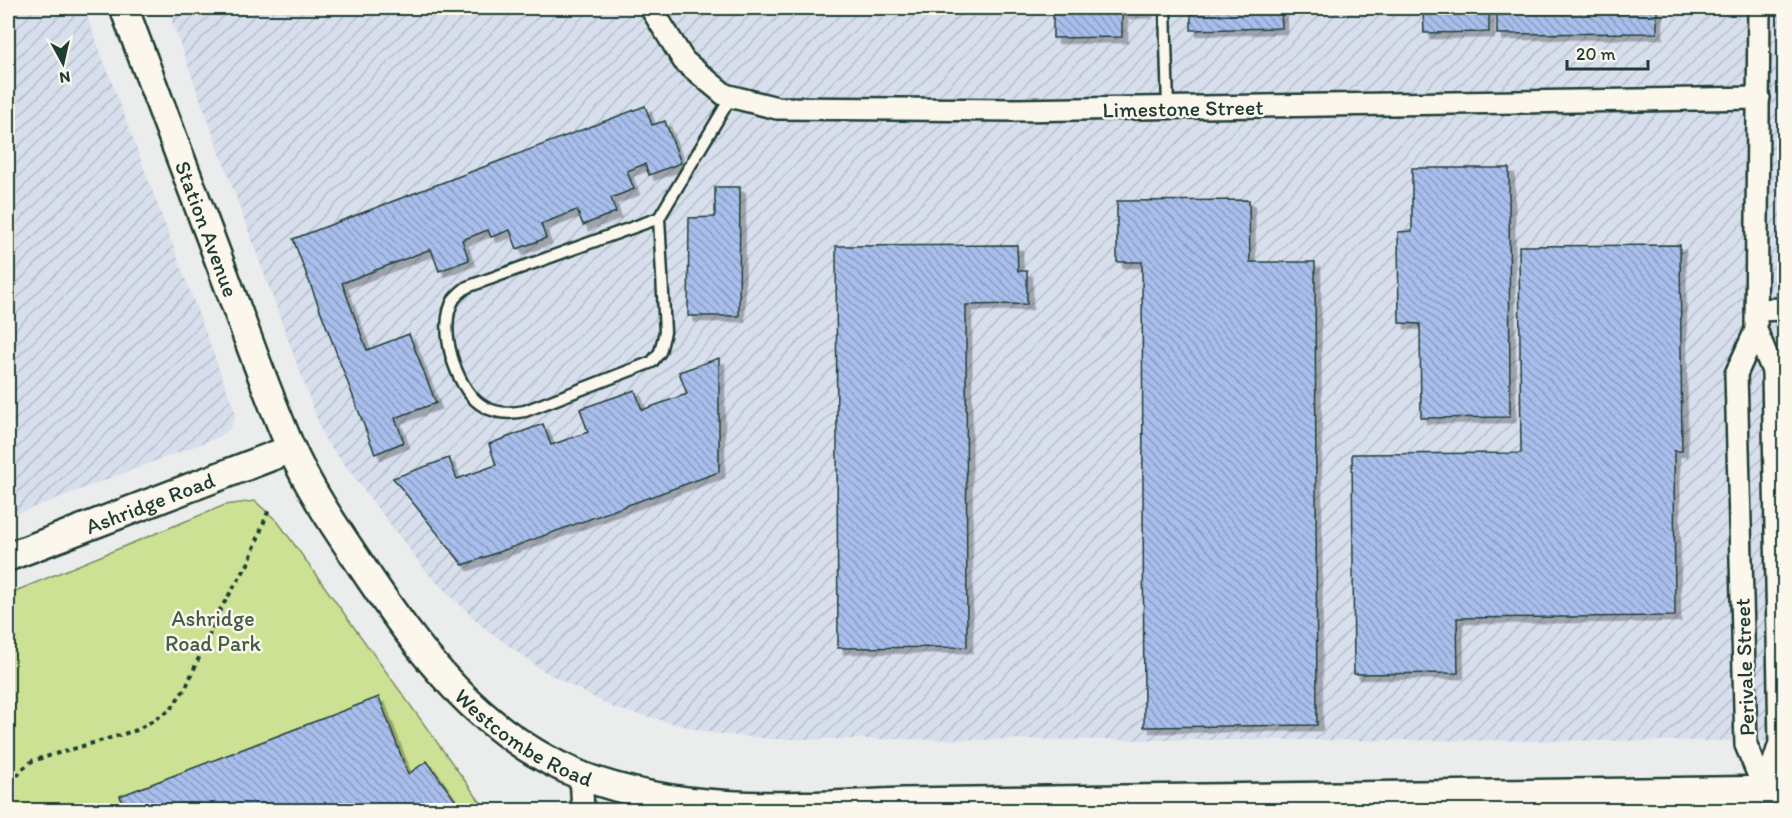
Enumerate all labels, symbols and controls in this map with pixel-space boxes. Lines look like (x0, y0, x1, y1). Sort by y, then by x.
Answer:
north arrow (33, 33, 93, 93)
scale bar (1567, 33, 1648, 71)
text: 20 m (1576, 43, 1616, 65)
text: N (58, 67, 72, 88)
street label: Limestone Street (1102, 94, 1264, 123)
street label: Station Avenue (169, 157, 244, 301)
street label: Ashridge Road (82, 466, 219, 540)
street label: Perivale Street (1729, 597, 1760, 737)
park label: Ashridge Road Park (165, 605, 262, 657)
street label: Westcombe Road (449, 683, 596, 793)

